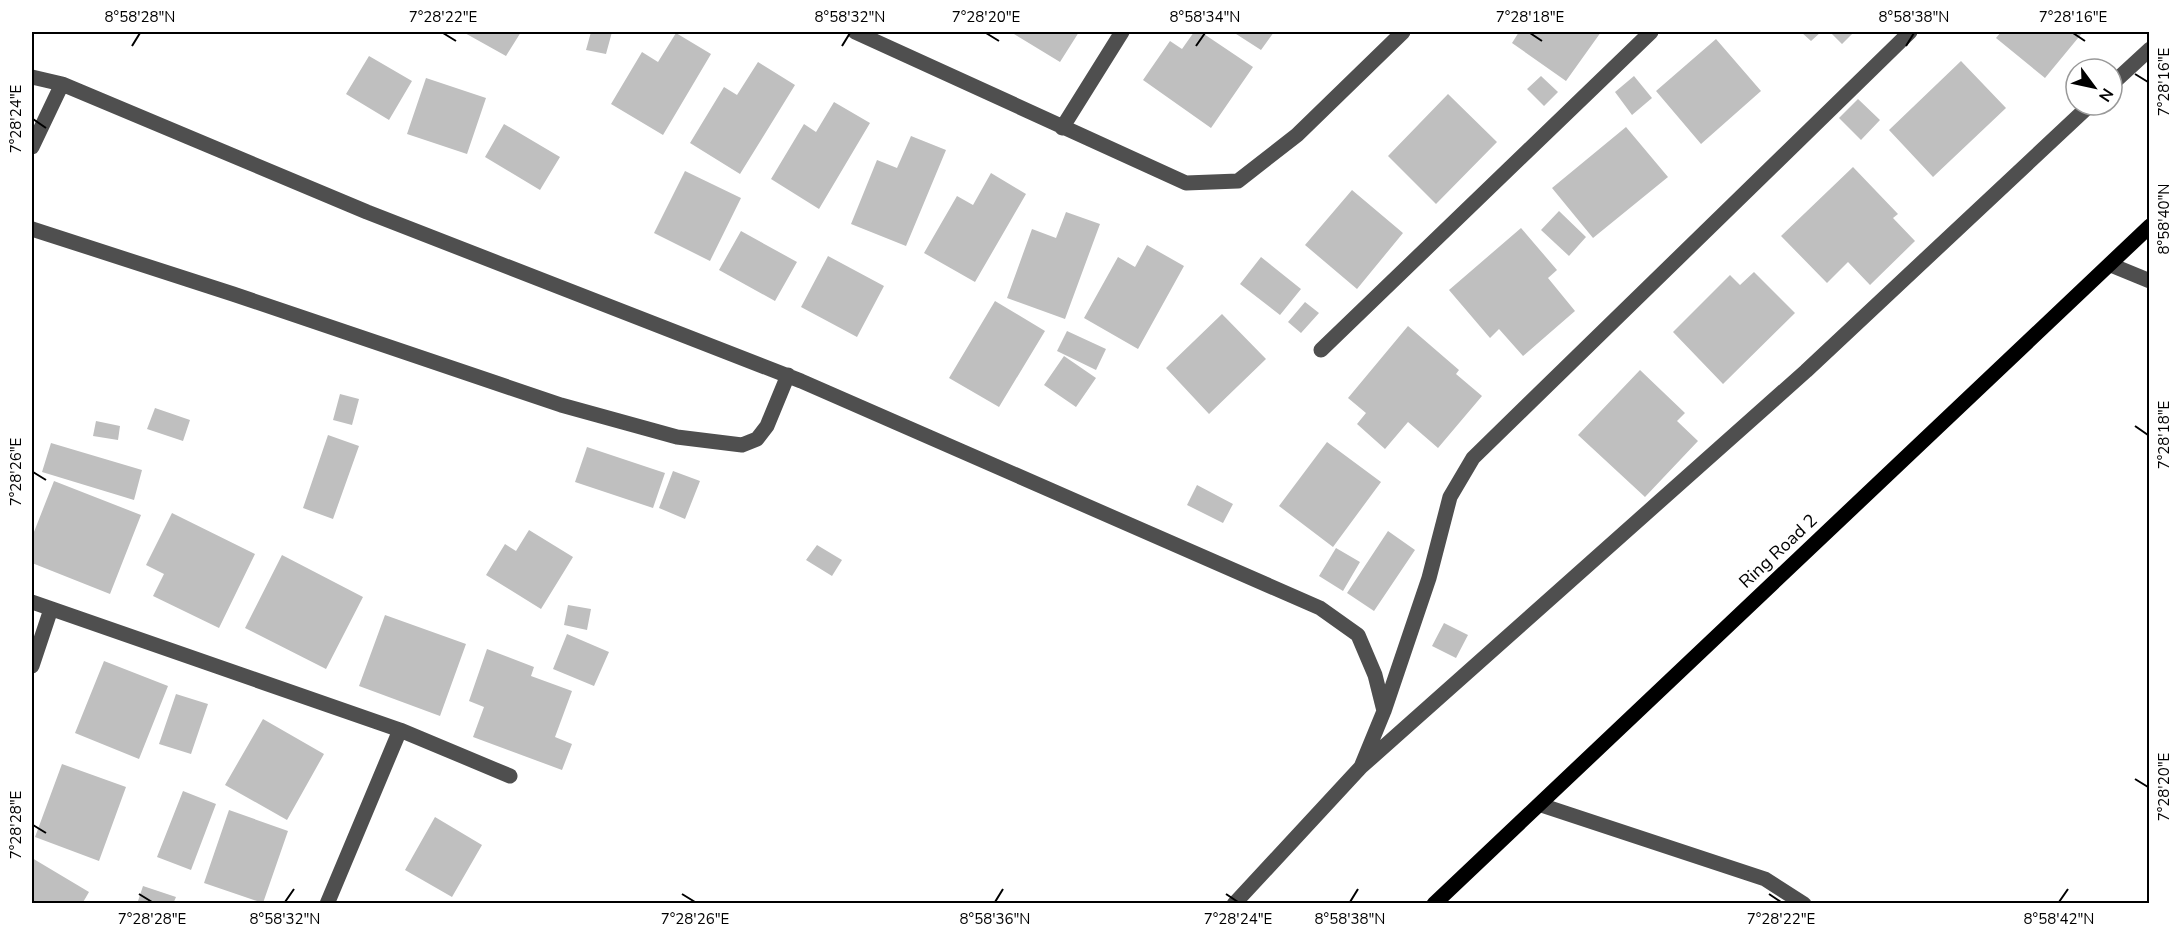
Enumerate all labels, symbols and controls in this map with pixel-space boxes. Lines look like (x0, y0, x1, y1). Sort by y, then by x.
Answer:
text: 8°58'28"N (105, 7, 175, 27)
text: 7°28'22"E (409, 7, 477, 27)
text: 8°58'32"N (815, 7, 885, 27)
text: 7°28'20"E (952, 7, 1020, 27)
text: 8°58'34"N (1170, 7, 1240, 27)
text: 7°28'18"E (1496, 7, 1564, 27)
text: 8°58'38"N (1879, 7, 1949, 27)
text: 7°28'16"E (2039, 7, 2107, 27)
text: 7°28'16"E (2154, 48, 2174, 116)
north arrow (2064, 57, 2124, 117)
text: N (2093, 84, 2118, 106)
text: 7°28'24"E (6, 85, 26, 153)
text: 8°58'40"N (2154, 184, 2174, 254)
text: 7°28'18"E (2154, 401, 2174, 469)
text: 7°28'26"E (6, 438, 26, 506)
street label: Ring Road 2 (1734, 508, 1822, 594)
text: 7°28'20"E (2154, 753, 2174, 821)
text: 7°28'28"E (6, 791, 26, 859)
text: 7°28'28"E (118, 909, 186, 929)
text: 8°58'32"N (250, 909, 320, 929)
text: 7°28'26"E (661, 909, 729, 929)
text: 8°58'36"N (960, 909, 1030, 929)
text: 7°28'24"E (1204, 909, 1272, 929)
text: 8°58'38"N (1315, 909, 1385, 929)
text: 7°28'22"E (1747, 909, 1815, 929)
text: 8°58'42"N (2024, 909, 2094, 929)

